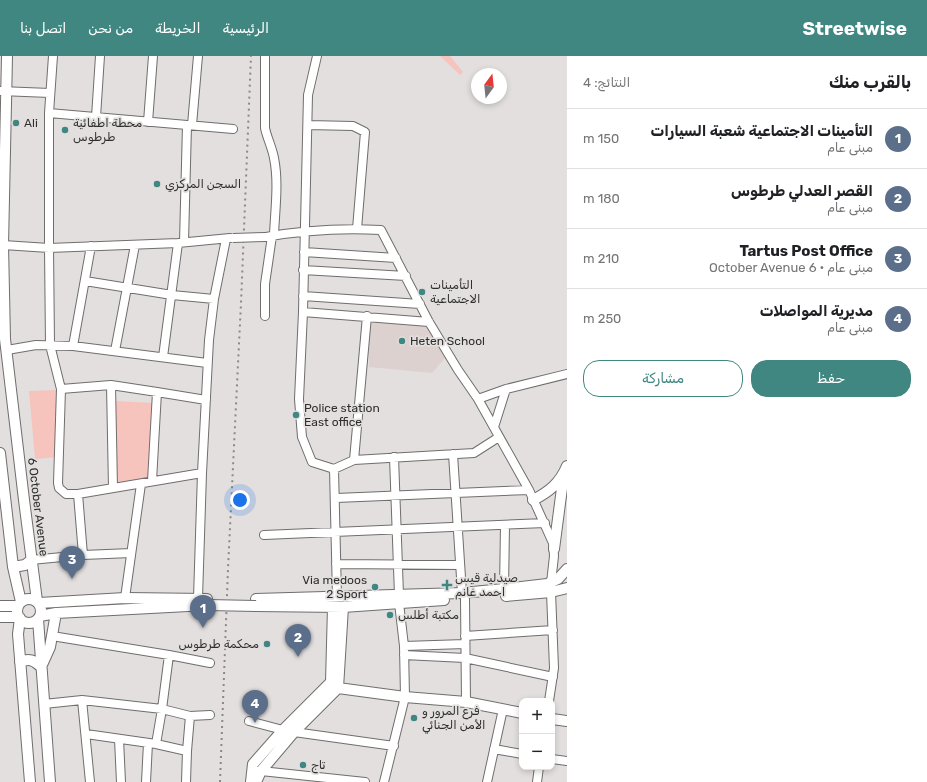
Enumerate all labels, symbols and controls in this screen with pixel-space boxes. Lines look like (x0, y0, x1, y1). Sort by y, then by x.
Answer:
text: Streetwise (802, 17, 907, 40)
text: اتصل بنا (20, 20, 66, 37)
text: من نحن (88, 20, 133, 37)
text: الخريطة (155, 20, 200, 37)
text: الرئيسية (222, 20, 269, 37)
north arrow (471, 68, 507, 104)
text: بالقرب منك (829, 72, 911, 92)
text: النتائج: 4 (583, 75, 630, 90)
place label: Ali (24, 116, 38, 130)
place label: محطة اطفائية طرطوس (73, 116, 143, 145)
marker: Ali (11, 118, 21, 128)
text: التأمينات الاجتماعية شعبة السيارات (650, 122, 873, 140)
marker: محطة اطفائية طرطوس (60, 125, 70, 135)
text: 150 m (583, 131, 619, 146)
text: 1 (895, 131, 901, 146)
text: مبنى عام (827, 140, 873, 155)
place label: السجن المركزي (165, 177, 241, 192)
marker: السجن المركزي (152, 179, 162, 189)
text: القصر العدلي طرطوس (731, 182, 873, 200)
text: 180 m (583, 191, 620, 206)
text: 2 (894, 191, 902, 206)
text: مبنى عام (827, 200, 873, 215)
text: Tartus Post Office (739, 242, 873, 260)
text: 210 m (583, 251, 619, 266)
text: 3 (894, 251, 902, 266)
text: مبنى عام · 6 October Avenue (709, 260, 873, 275)
place label: التأمينات الاجتماعية (430, 278, 480, 306)
marker: التأمينات الاجتماعية (417, 287, 427, 297)
text: مديرية المواصلات (760, 302, 873, 320)
text: 250 m (583, 311, 621, 326)
text: 4 (894, 311, 902, 326)
text: مبنى عام (827, 320, 873, 335)
place label: Heten School (410, 334, 485, 348)
marker: Heten School (397, 336, 407, 346)
button: مشاركة (583, 360, 743, 397)
button: حفظ (751, 360, 911, 397)
place label: Police station East office (304, 401, 380, 429)
marker: Police station East office (291, 410, 301, 420)
street label: 6 October Avenue (25, 457, 51, 557)
your location (230, 490, 250, 510)
pin: 3 (59, 546, 85, 579)
place label: صيدلية قيس احمد غانم (455, 571, 518, 600)
place label: Via medoos 2 Sport (302, 573, 367, 601)
marker: صيدلية قيس احمد غانم (442, 580, 452, 590)
marker: Via medoos 2 Sport (370, 582, 380, 592)
pin: 1 (190, 595, 216, 628)
place label: مكتبة أطلس (398, 608, 459, 622)
marker: مكتبة أطلس (385, 610, 395, 620)
pin: 2 (285, 624, 311, 657)
place label: محكمة طرطوس (178, 637, 259, 652)
marker: محكمة طرطوس (262, 639, 272, 649)
pin: 4 (242, 690, 268, 723)
map controls (519, 698, 555, 770)
button: + (519, 698, 555, 734)
place label: فرع المرور و الأمن الجنائي (422, 704, 486, 734)
marker: فرع المرور و الأمن الجنائي (409, 713, 419, 723)
button: − (519, 734, 555, 770)
place label: تاج (311, 758, 325, 774)
marker: تاج (298, 760, 308, 770)

